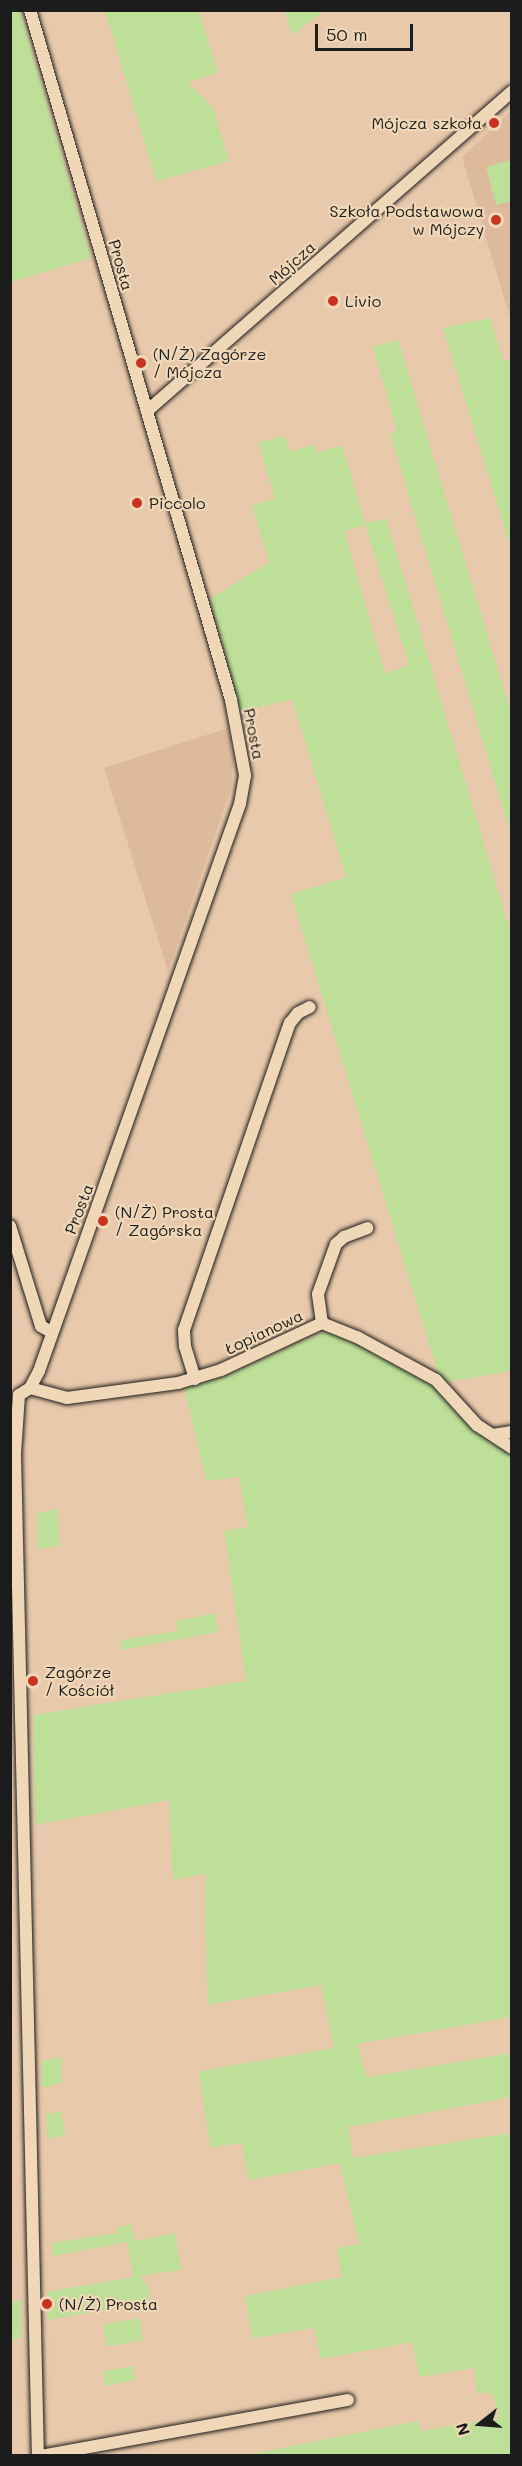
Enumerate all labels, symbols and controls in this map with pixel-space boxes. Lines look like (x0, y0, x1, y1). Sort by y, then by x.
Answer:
scale bar (318, 12, 416, 50)
text: 50 m (326, 22, 368, 46)
place label: Mójcza szkoła (371, 113, 482, 133)
marker: Mójcza szkoła (487, 116, 501, 130)
place label: Szkoła Podstawowa w Mójczy (330, 201, 484, 239)
marker: Szkoła Podstawowa w Mójczy (489, 213, 503, 227)
street label: Prosta (105, 237, 137, 293)
street label: Mójcza (265, 237, 319, 289)
place label: Livio (345, 291, 381, 311)
marker: Livio (326, 294, 340, 308)
place label: (N/Ż) Zagórze / Mójcza (153, 344, 266, 382)
marker: (N/Ż) Zagórze / Mójcza (134, 356, 148, 370)
place label: Piccolo (149, 493, 205, 513)
marker: Piccolo (130, 496, 144, 510)
street label: Prosta (240, 707, 268, 761)
street label: Prosta (61, 1181, 97, 1237)
place label: (N/Ż) Prosta / Zagórska (115, 1202, 214, 1240)
marker: (N/Ż) Prosta / Zagórska (96, 1214, 110, 1228)
street label: Łopianowa (222, 1306, 306, 1358)
place label: Zagórze / Kościół (45, 1662, 114, 1700)
marker: Zagórze / Kościół (26, 1674, 40, 1688)
place label: (N/Ż) Prosta (59, 2294, 158, 2314)
marker: (N/Ż) Prosta (40, 2297, 54, 2311)
north arrow (450, 2394, 510, 2454)
text: N (450, 2421, 474, 2438)

